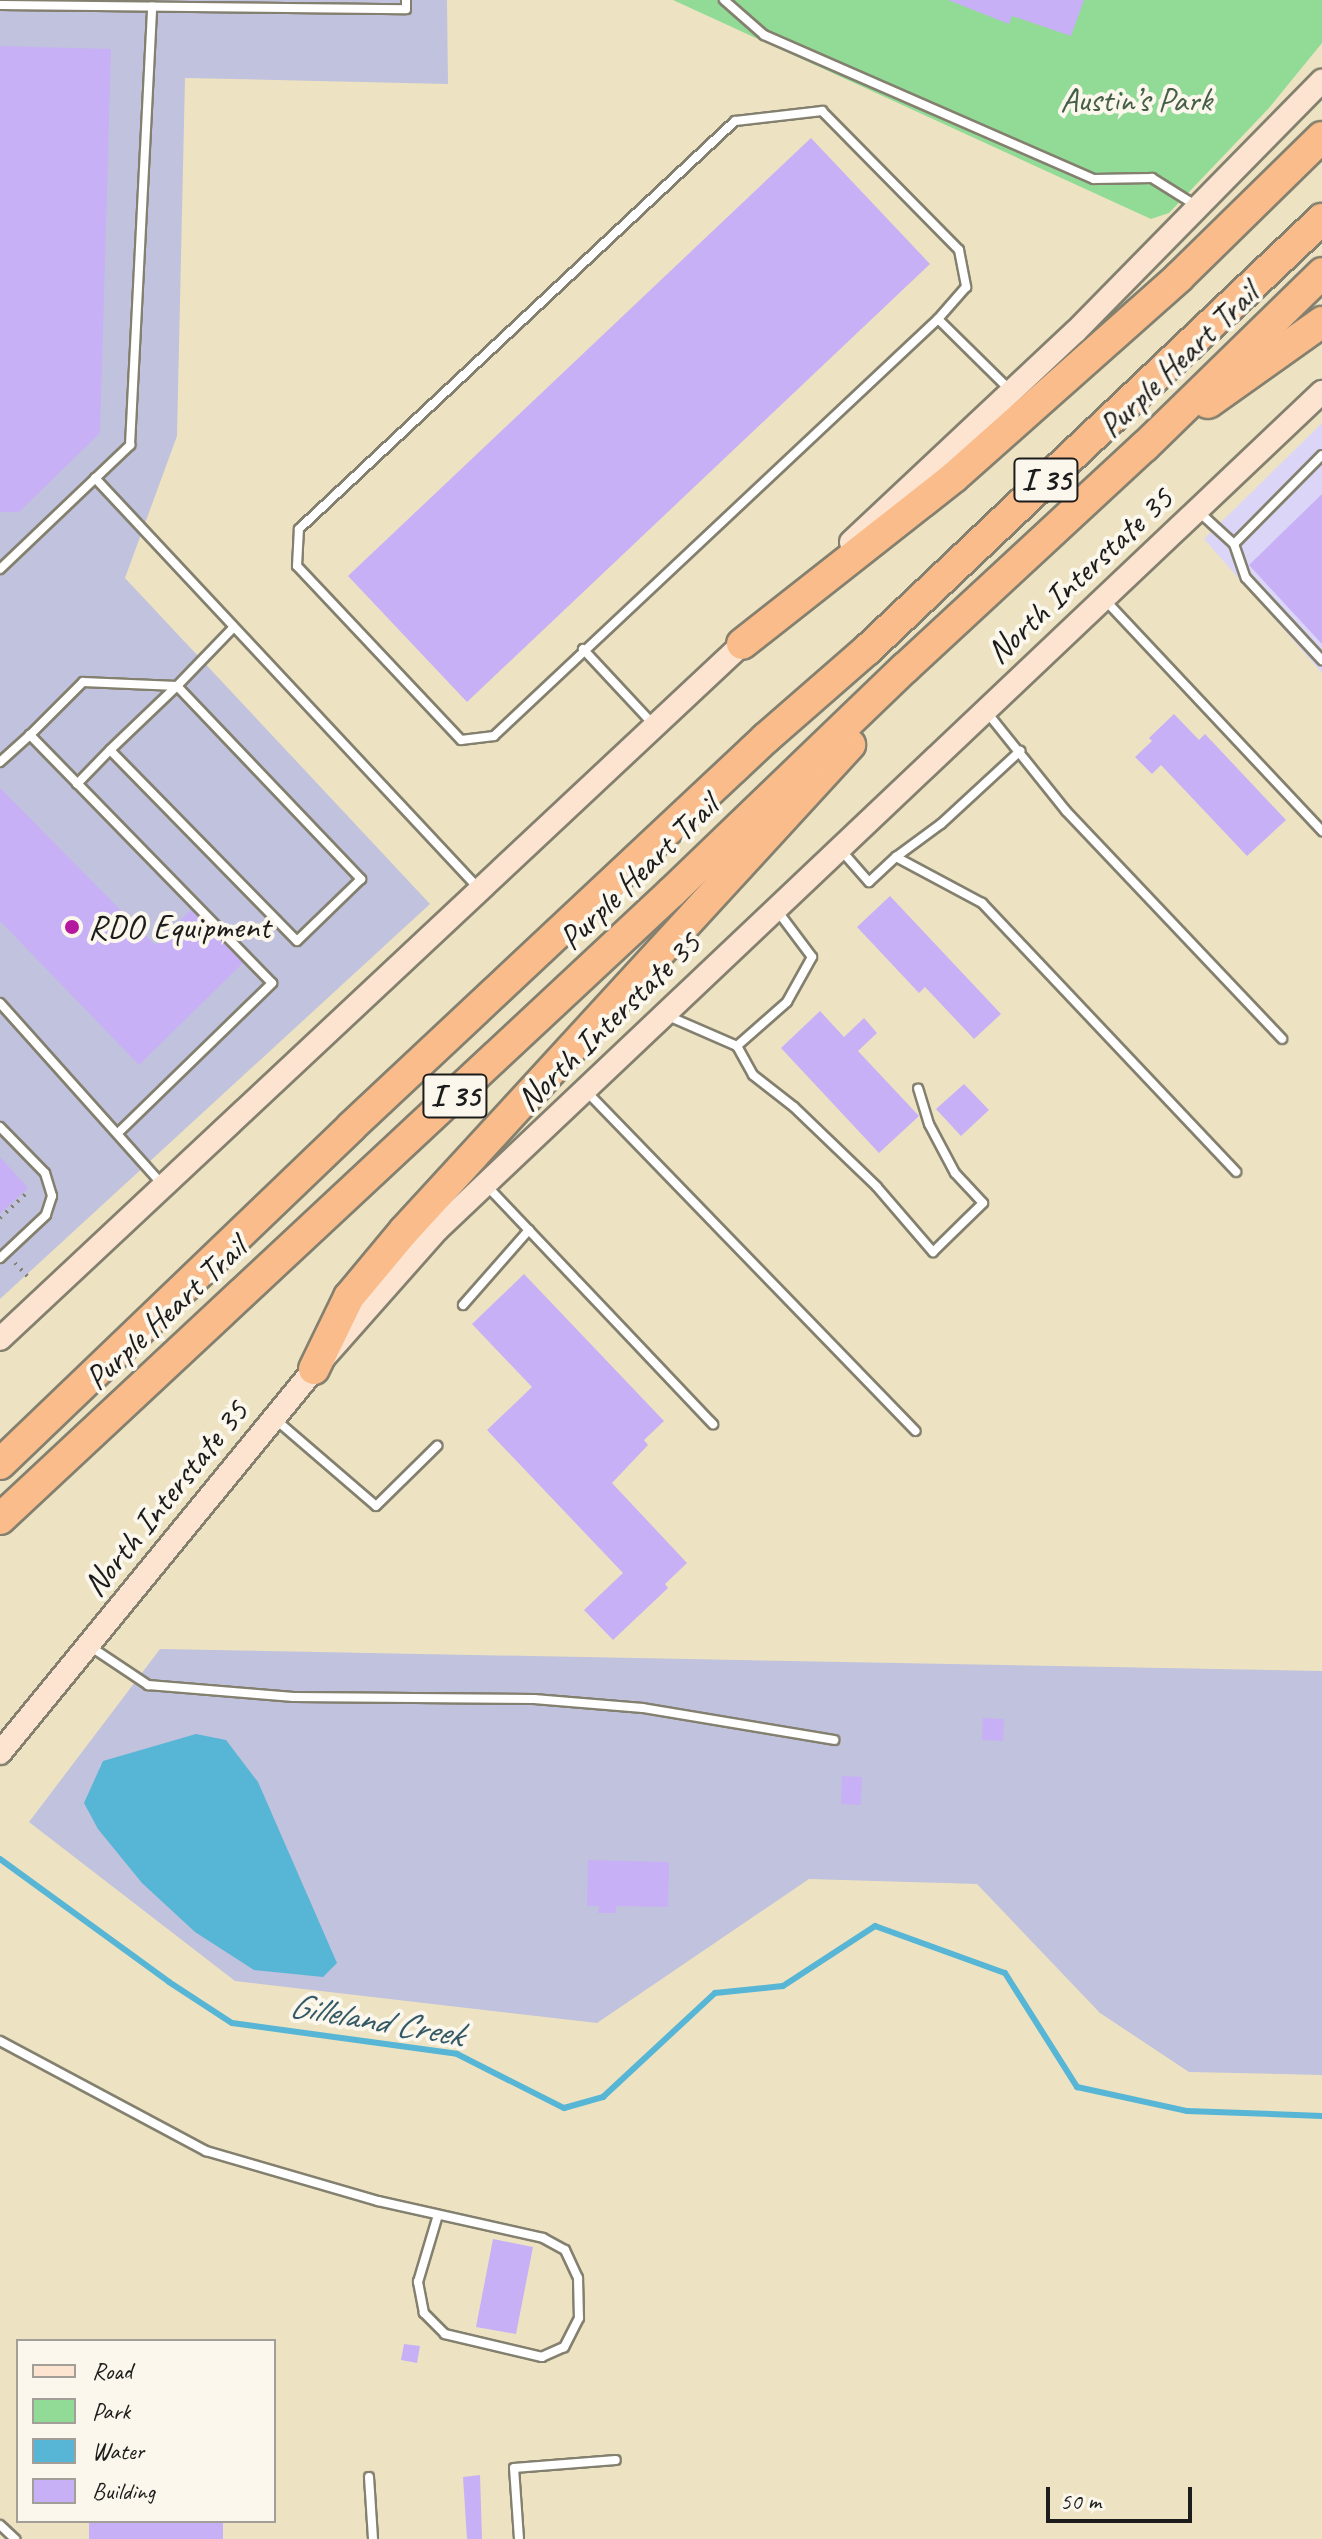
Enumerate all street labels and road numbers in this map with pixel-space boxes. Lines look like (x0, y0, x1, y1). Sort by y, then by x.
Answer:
street label: Purple Heart Trail (1090, 274, 1266, 446)
road number: I 35 (1012, 452, 1080, 508)
street label: North Interstate 35 (977, 478, 1181, 672)
street label: Purple Heart Trail (550, 786, 726, 958)
street label: North Interstate 35 (507, 923, 709, 1119)
road number: I 35 (421, 1068, 489, 1124)
street label: Purple Heart Trail (76, 1228, 254, 1398)
street label: North Interstate 35 (74, 1392, 256, 1604)

